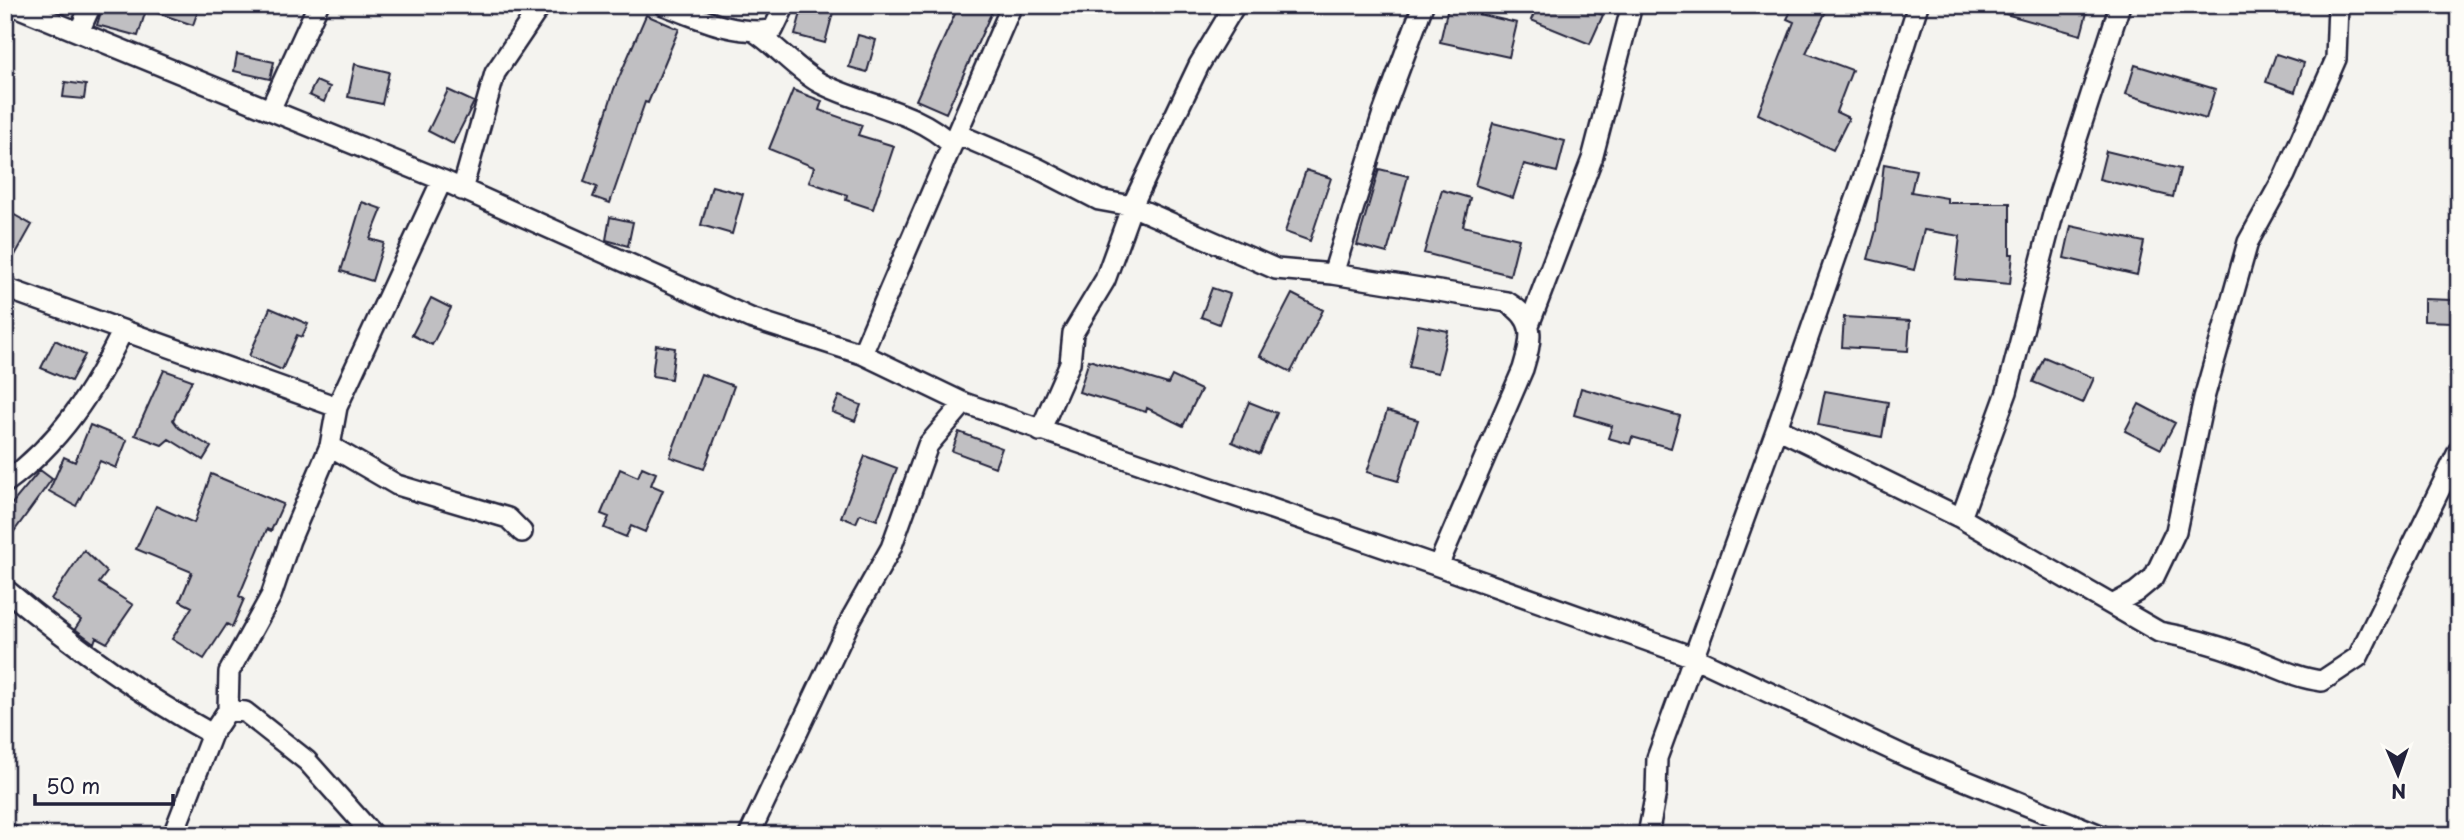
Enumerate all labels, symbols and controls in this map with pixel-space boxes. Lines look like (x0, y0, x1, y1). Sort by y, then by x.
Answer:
north arrow (2362, 738, 2432, 808)
scale bar (35, 763, 173, 807)
text: 50 m (46, 769, 100, 801)
text: N (2391, 778, 2407, 806)

